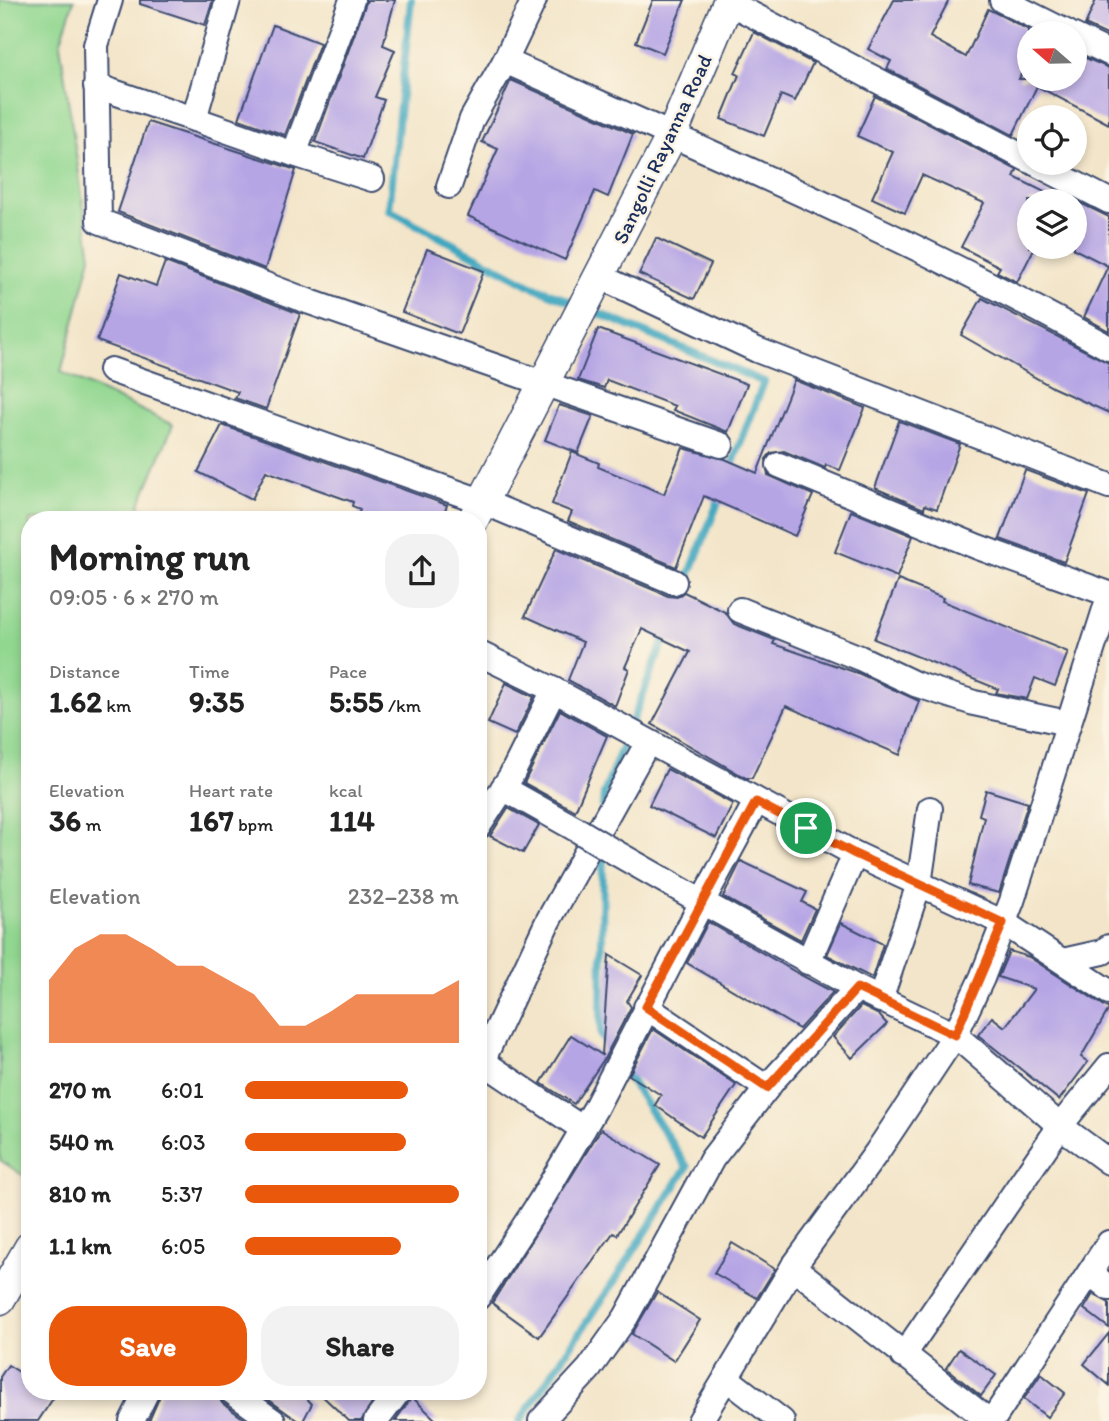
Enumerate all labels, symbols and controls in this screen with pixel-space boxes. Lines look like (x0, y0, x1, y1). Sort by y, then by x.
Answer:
north arrow (1017, 21, 1087, 91)
map controls (1017, 21, 1087, 259)
street label: Sangolli Rayanna Road (607, 50, 717, 248)
button: locate (1017, 105, 1087, 175)
button: layers (1017, 189, 1087, 259)
text: Morning run (49, 534, 250, 580)
button: share (385, 534, 459, 608)
text: 09:05 · 6 × 270 m (49, 583, 219, 611)
text: Distance (49, 660, 120, 683)
text: Time (189, 660, 230, 683)
text: Pace (329, 660, 367, 683)
text: 1.62 (49, 683, 102, 720)
text: 9:35 (189, 683, 244, 720)
text: 5:55 (329, 683, 384, 720)
text: km (102, 694, 131, 717)
text: /km (384, 694, 421, 717)
text: Elevation (49, 779, 125, 802)
text: Heart rate (189, 779, 273, 802)
text: kcal (329, 779, 363, 802)
pin (776, 798, 836, 858)
text: 36 (49, 802, 81, 839)
text: 167 (189, 802, 234, 839)
text: 114 (329, 802, 375, 839)
icon: arrive (787, 809, 825, 847)
text: m (81, 813, 102, 836)
text: bpm (234, 813, 273, 836)
text: Elevation (49, 882, 140, 910)
text: 232–238 m (348, 882, 459, 910)
text: 270 m (49, 1076, 111, 1104)
text: 6:01 (161, 1076, 204, 1104)
text: 540 m (49, 1128, 114, 1156)
text: 6:03 (161, 1128, 206, 1156)
text: 810 m (49, 1180, 111, 1208)
text: 5:37 (161, 1180, 203, 1208)
text: 1.1 km (49, 1232, 112, 1260)
text: 6:05 (161, 1232, 205, 1260)
button: Save (49, 1306, 247, 1386)
button: Share (261, 1306, 459, 1386)

